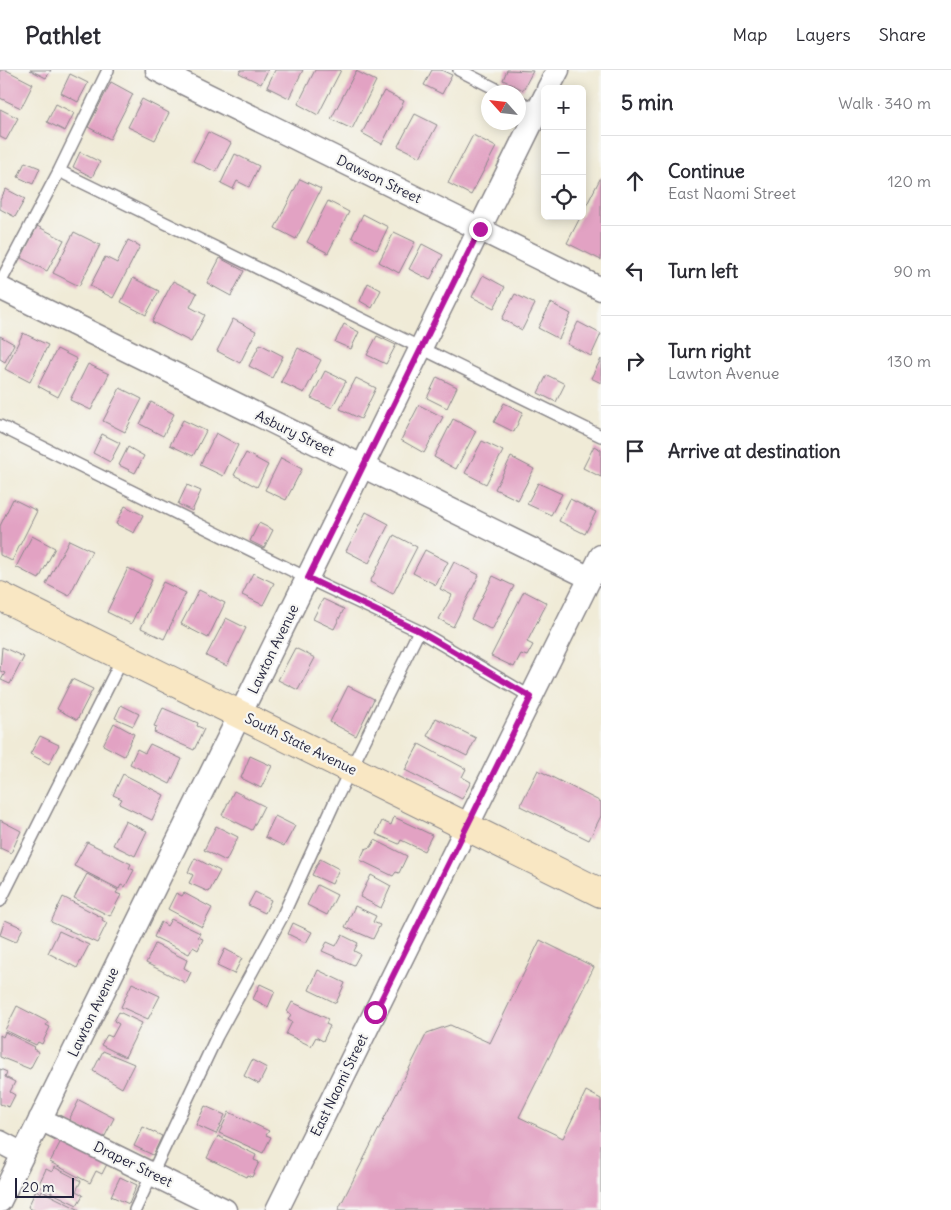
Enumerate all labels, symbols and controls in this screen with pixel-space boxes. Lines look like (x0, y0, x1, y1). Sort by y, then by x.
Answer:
text: Pathlet (25, 20, 101, 50)
text: Map (732, 23, 767, 46)
text: Layers (795, 23, 851, 46)
text: Share (879, 23, 926, 46)
north arrow (481, 85, 526, 130)
map controls (541, 85, 586, 220)
button: + (541, 85, 586, 130)
text: 5 min (621, 89, 673, 116)
text: Walk · 340 m (838, 93, 931, 113)
button: − (541, 130, 586, 175)
street label: Dawson Street (334, 151, 425, 207)
text: Continue (668, 159, 745, 183)
icon: ahead (621, 167, 649, 195)
text: 120 m (888, 171, 931, 191)
button: locate (541, 175, 586, 220)
text: East Naomi Street (668, 183, 796, 203)
route end (469, 218, 492, 241)
icon: left (621, 257, 649, 285)
text: Turn left (668, 259, 738, 283)
text: 90 m (893, 261, 931, 281)
text: Turn right (668, 339, 751, 363)
icon: right (621, 347, 649, 375)
text: 130 m (887, 351, 931, 371)
text: Lawton Avenue (668, 363, 779, 383)
street label: Asbury Street (253, 406, 338, 460)
icon: arrive (621, 437, 649, 465)
text: Arrive at destination (668, 439, 841, 463)
street label: Lawton Avenue (244, 601, 302, 697)
street label: South State Avenue (242, 709, 360, 779)
street label: Lawton Avenue (64, 964, 122, 1060)
route start (364, 1001, 387, 1024)
street label: East Naomi Street (306, 1031, 372, 1139)
street label: Draper Street (91, 1137, 176, 1191)
scale bar (15, 1175, 74, 1198)
text: 20 m (22, 1178, 55, 1196)

